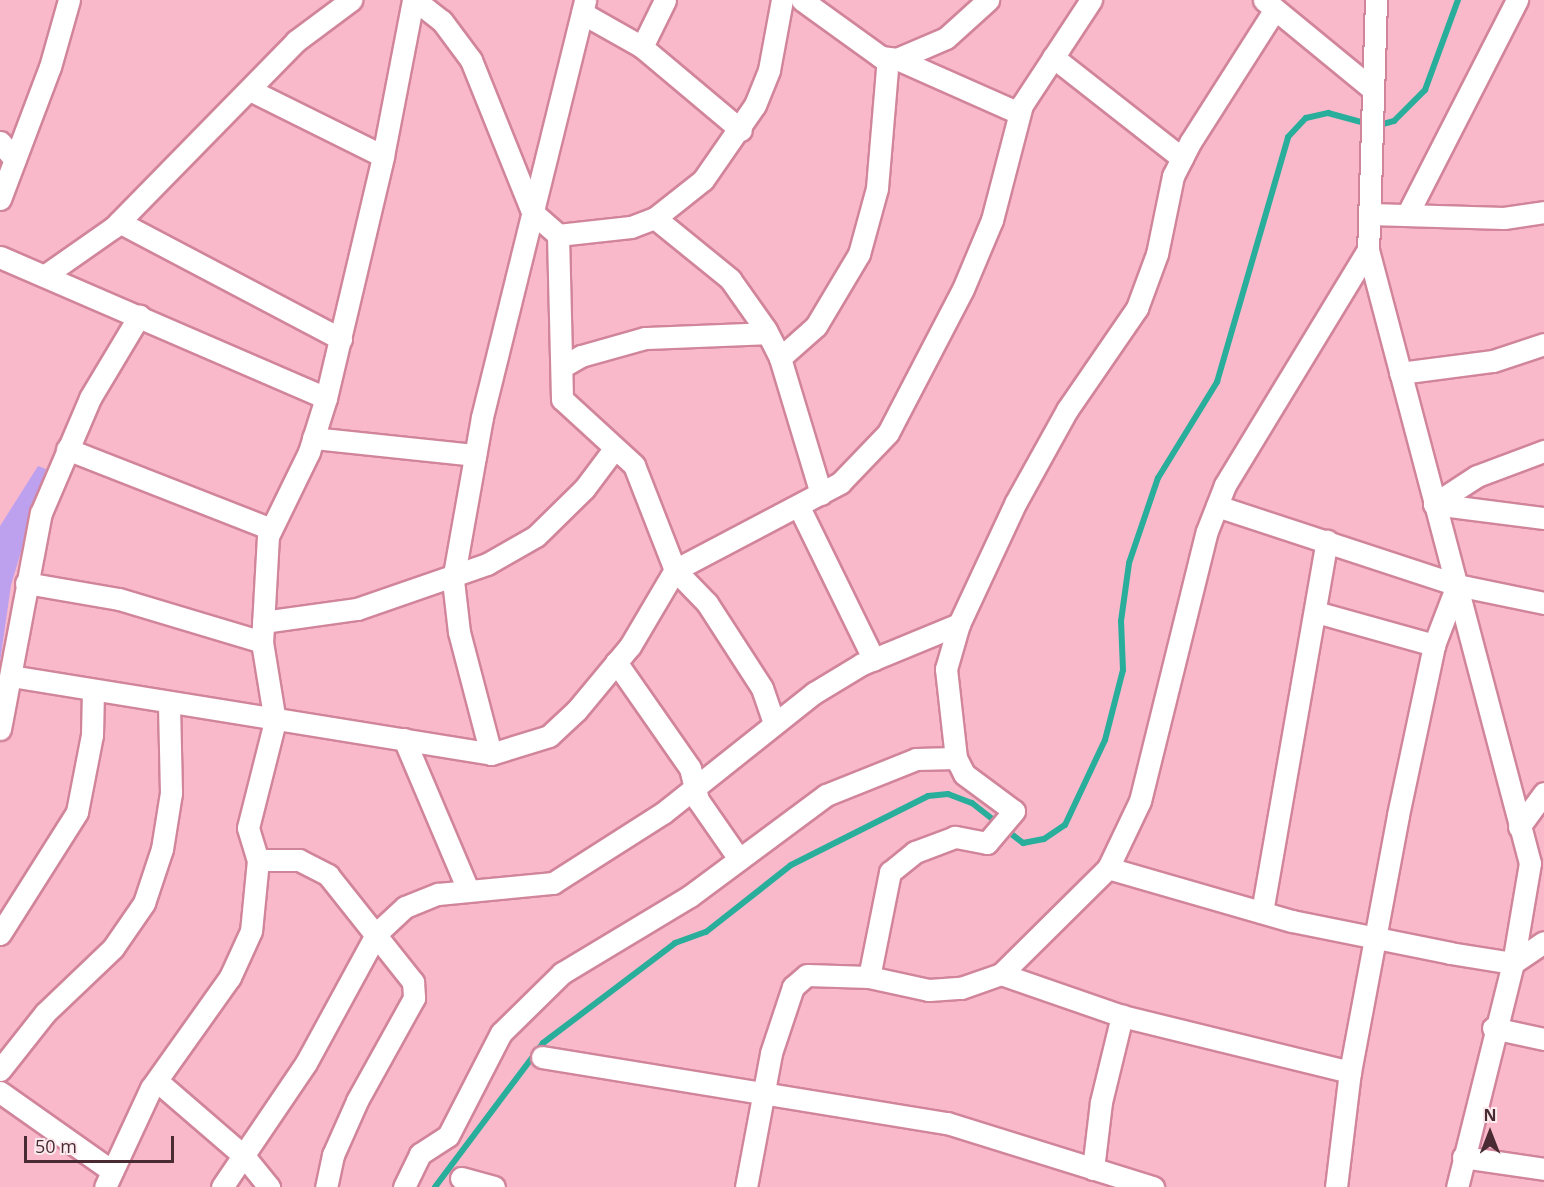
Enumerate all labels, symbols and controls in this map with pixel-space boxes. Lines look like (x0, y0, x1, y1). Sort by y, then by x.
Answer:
north arrow (1460, 1103, 1520, 1163)
text: N (1483, 1104, 1497, 1126)
scale bar (27, 1124, 177, 1162)
text: 50 m (35, 1134, 77, 1158)

